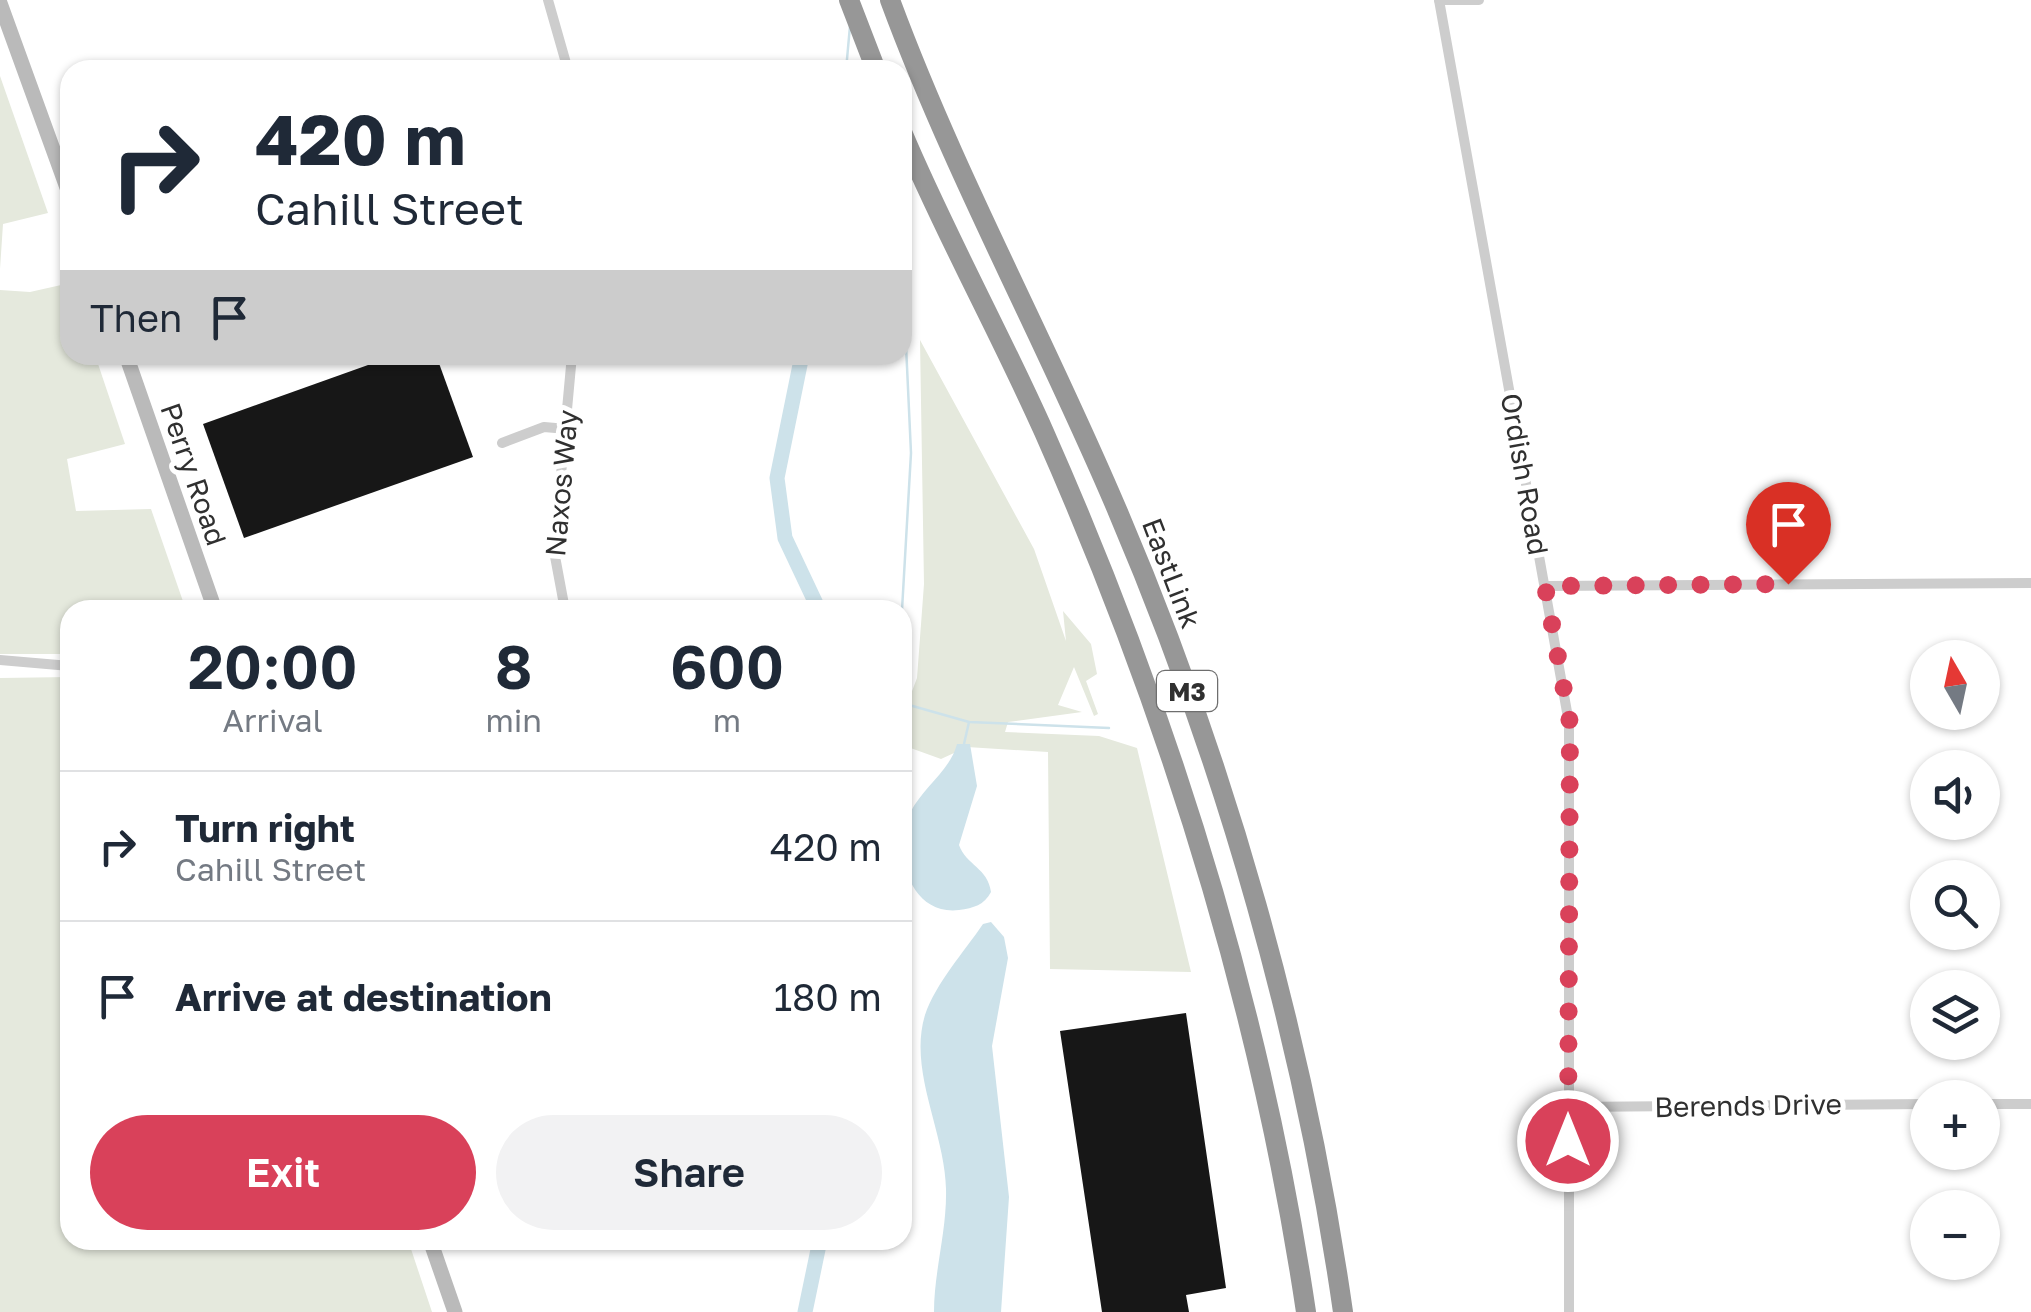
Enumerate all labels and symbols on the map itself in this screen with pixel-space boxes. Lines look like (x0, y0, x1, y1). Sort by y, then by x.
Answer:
street label: Ordish Road (1495, 391, 1555, 557)
street label: Perry Road (154, 399, 234, 549)
street label: Naxos Way (538, 408, 584, 558)
pin (1746, 482, 1831, 585)
street label: EastLink (1136, 513, 1208, 633)
north arrow (1910, 640, 2000, 730)
road number: M3 (1157, 671, 1217, 711)
street label: Berends Drive (1654, 1087, 1842, 1123)
position arrow (1516, 1089, 1620, 1193)

